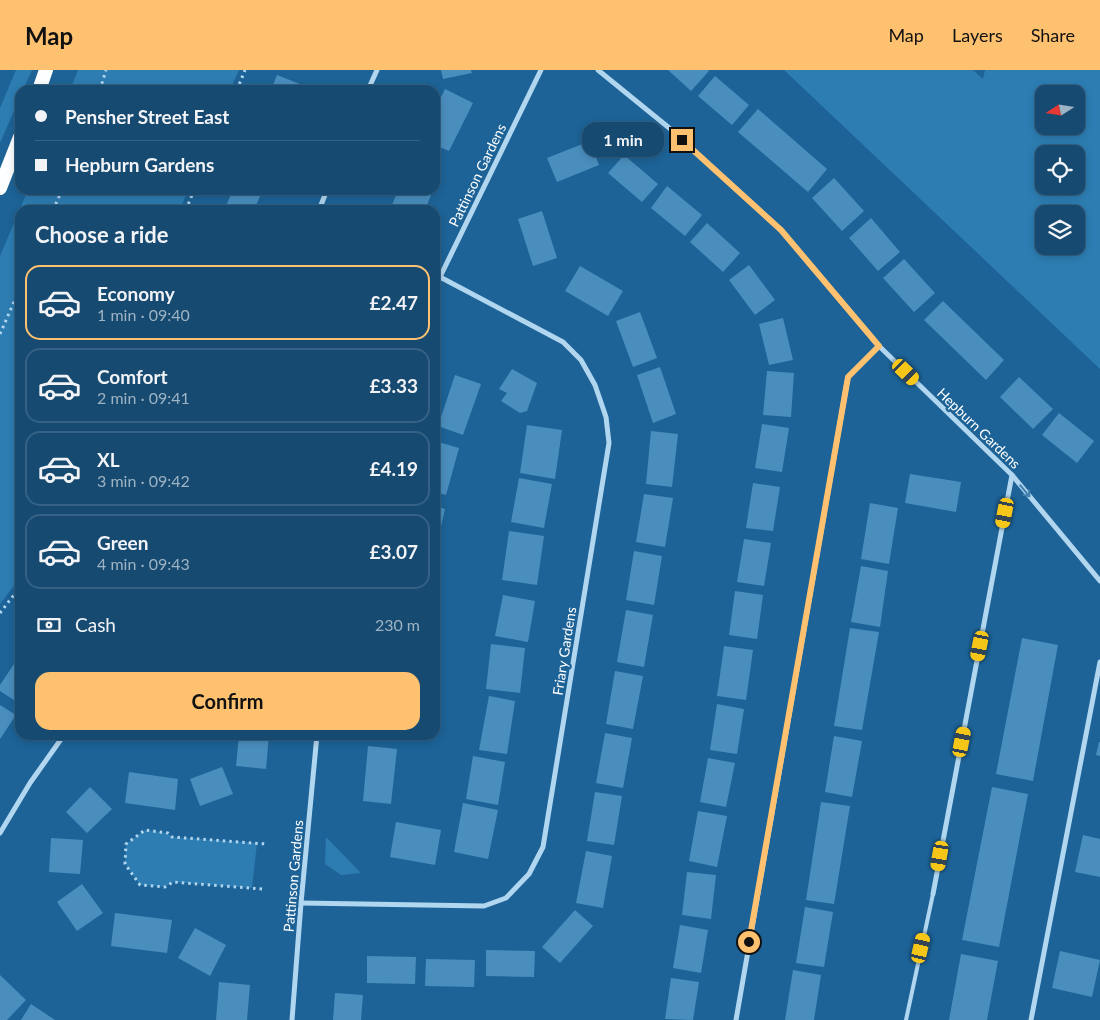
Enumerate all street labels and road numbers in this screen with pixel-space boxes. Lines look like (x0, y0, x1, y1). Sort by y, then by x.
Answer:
street label: Pattinson Gardens (445, 121, 509, 229)
street label: Hepburn Gardens (934, 384, 1024, 472)
street label: Friary Gardens (549, 606, 579, 696)
street label: Pattinson Gardens (280, 819, 306, 933)

